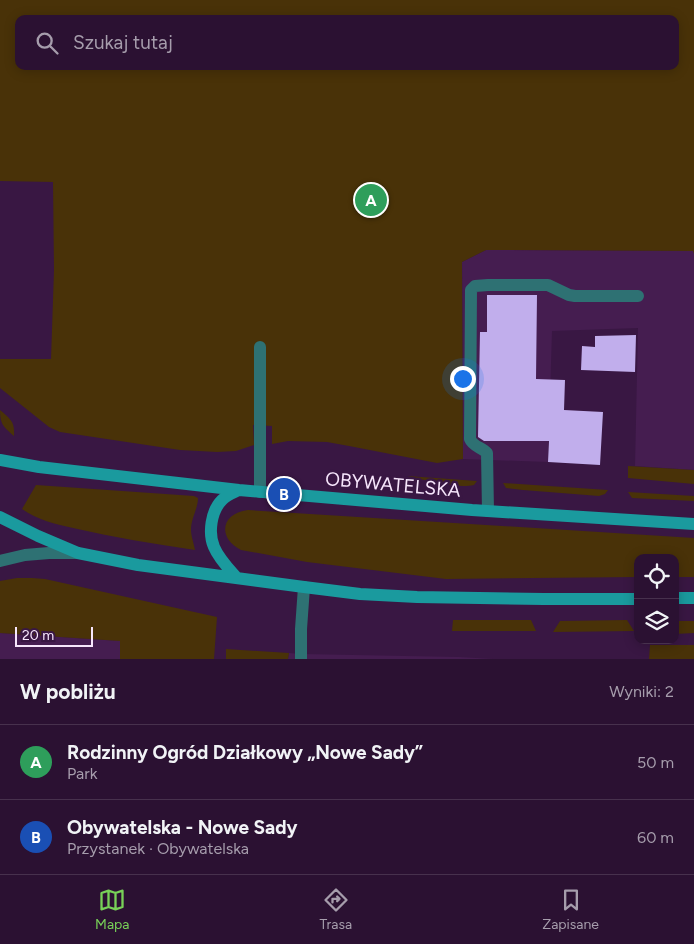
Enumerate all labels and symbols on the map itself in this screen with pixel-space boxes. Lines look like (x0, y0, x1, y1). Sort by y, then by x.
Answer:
pin: A (355, 181, 387, 219)
your location (450, 366, 476, 392)
street label: OBYWATELSKA (324, 467, 462, 502)
pin: B (268, 475, 300, 513)
scale bar (15, 624, 92, 647)

